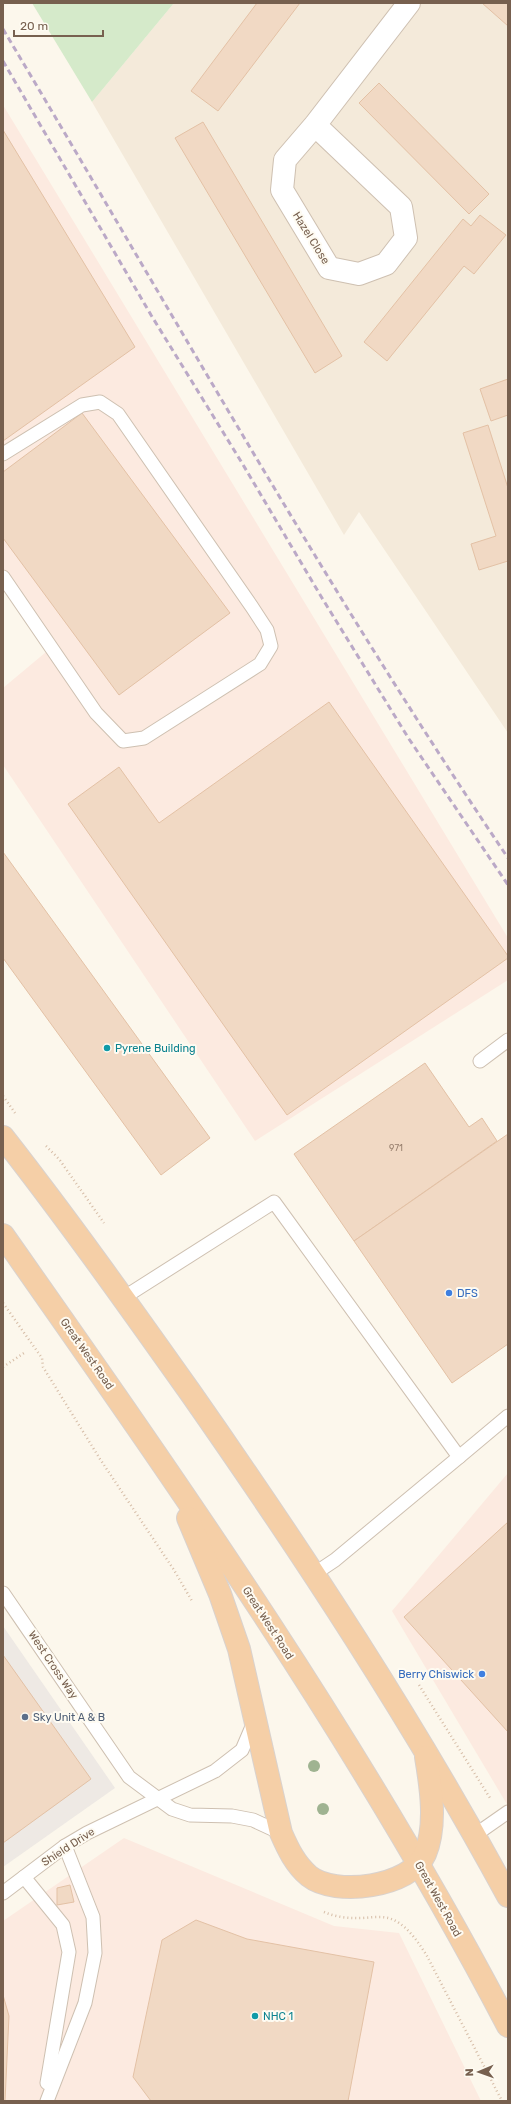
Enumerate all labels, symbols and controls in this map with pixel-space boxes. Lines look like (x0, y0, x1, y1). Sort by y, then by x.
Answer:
scale bar (14, 12, 103, 38)
text: 20 m (20, 19, 48, 33)
street label: Hazel Close (290, 210, 332, 266)
place label: Pyrene Building (115, 1042, 196, 1055)
marker: Pyrene Building (102, 1043, 112, 1053)
house number: 971 (389, 1143, 403, 1153)
place label: DFS (457, 1287, 478, 1300)
marker: DFS (444, 1288, 454, 1298)
street label: Great West Road (58, 1316, 116, 1392)
street label: Great West Road (240, 1584, 296, 1662)
street label: West Cross Way (25, 1628, 81, 1702)
place label: Berry Chiswick (398, 1668, 474, 1681)
marker: Berry Chiswick (477, 1669, 487, 1679)
place label: Sky Unit A & B (33, 1711, 105, 1724)
marker: Sky Unit A & B (20, 1712, 30, 1722)
street label: Shield Drive (39, 1825, 97, 1869)
street label: Great West Road (412, 1859, 464, 1939)
place label: NHC 1 (263, 2010, 293, 2023)
marker: NHC 1 (250, 2011, 260, 2021)
north arrow (459, 2052, 499, 2092)
text: N (463, 2068, 476, 2077)

